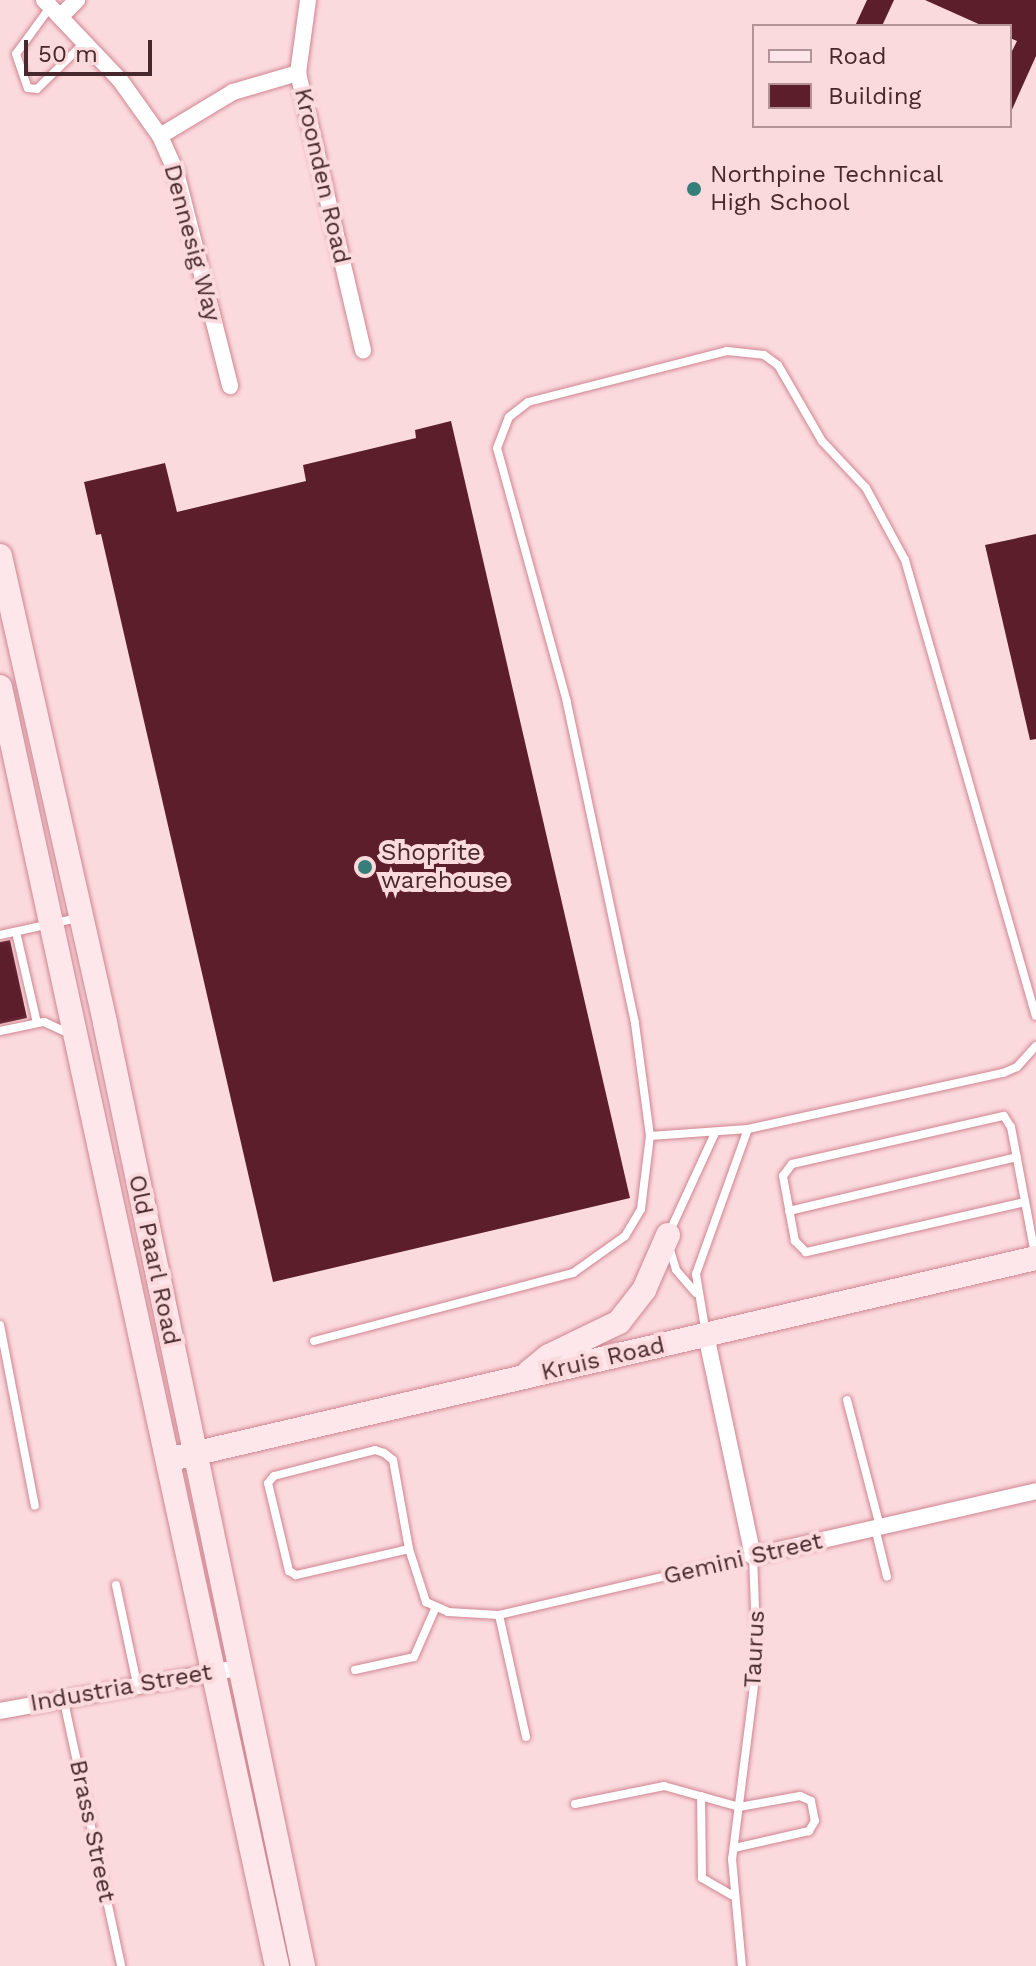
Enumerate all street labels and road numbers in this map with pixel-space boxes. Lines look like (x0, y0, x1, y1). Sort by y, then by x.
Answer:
street label: Kroonden Road (288, 85, 356, 267)
street label: Dennesig Way (157, 161, 227, 325)
street label: Old Paarl Road (122, 1172, 186, 1348)
street label: Kruis Road (538, 1331, 668, 1387)
street label: Gemini Street (661, 1527, 825, 1591)
street label: Taurus (739, 1609, 771, 1689)
street label: Industria Street (28, 1658, 214, 1718)
street label: Brass Street (63, 1757, 121, 1905)

